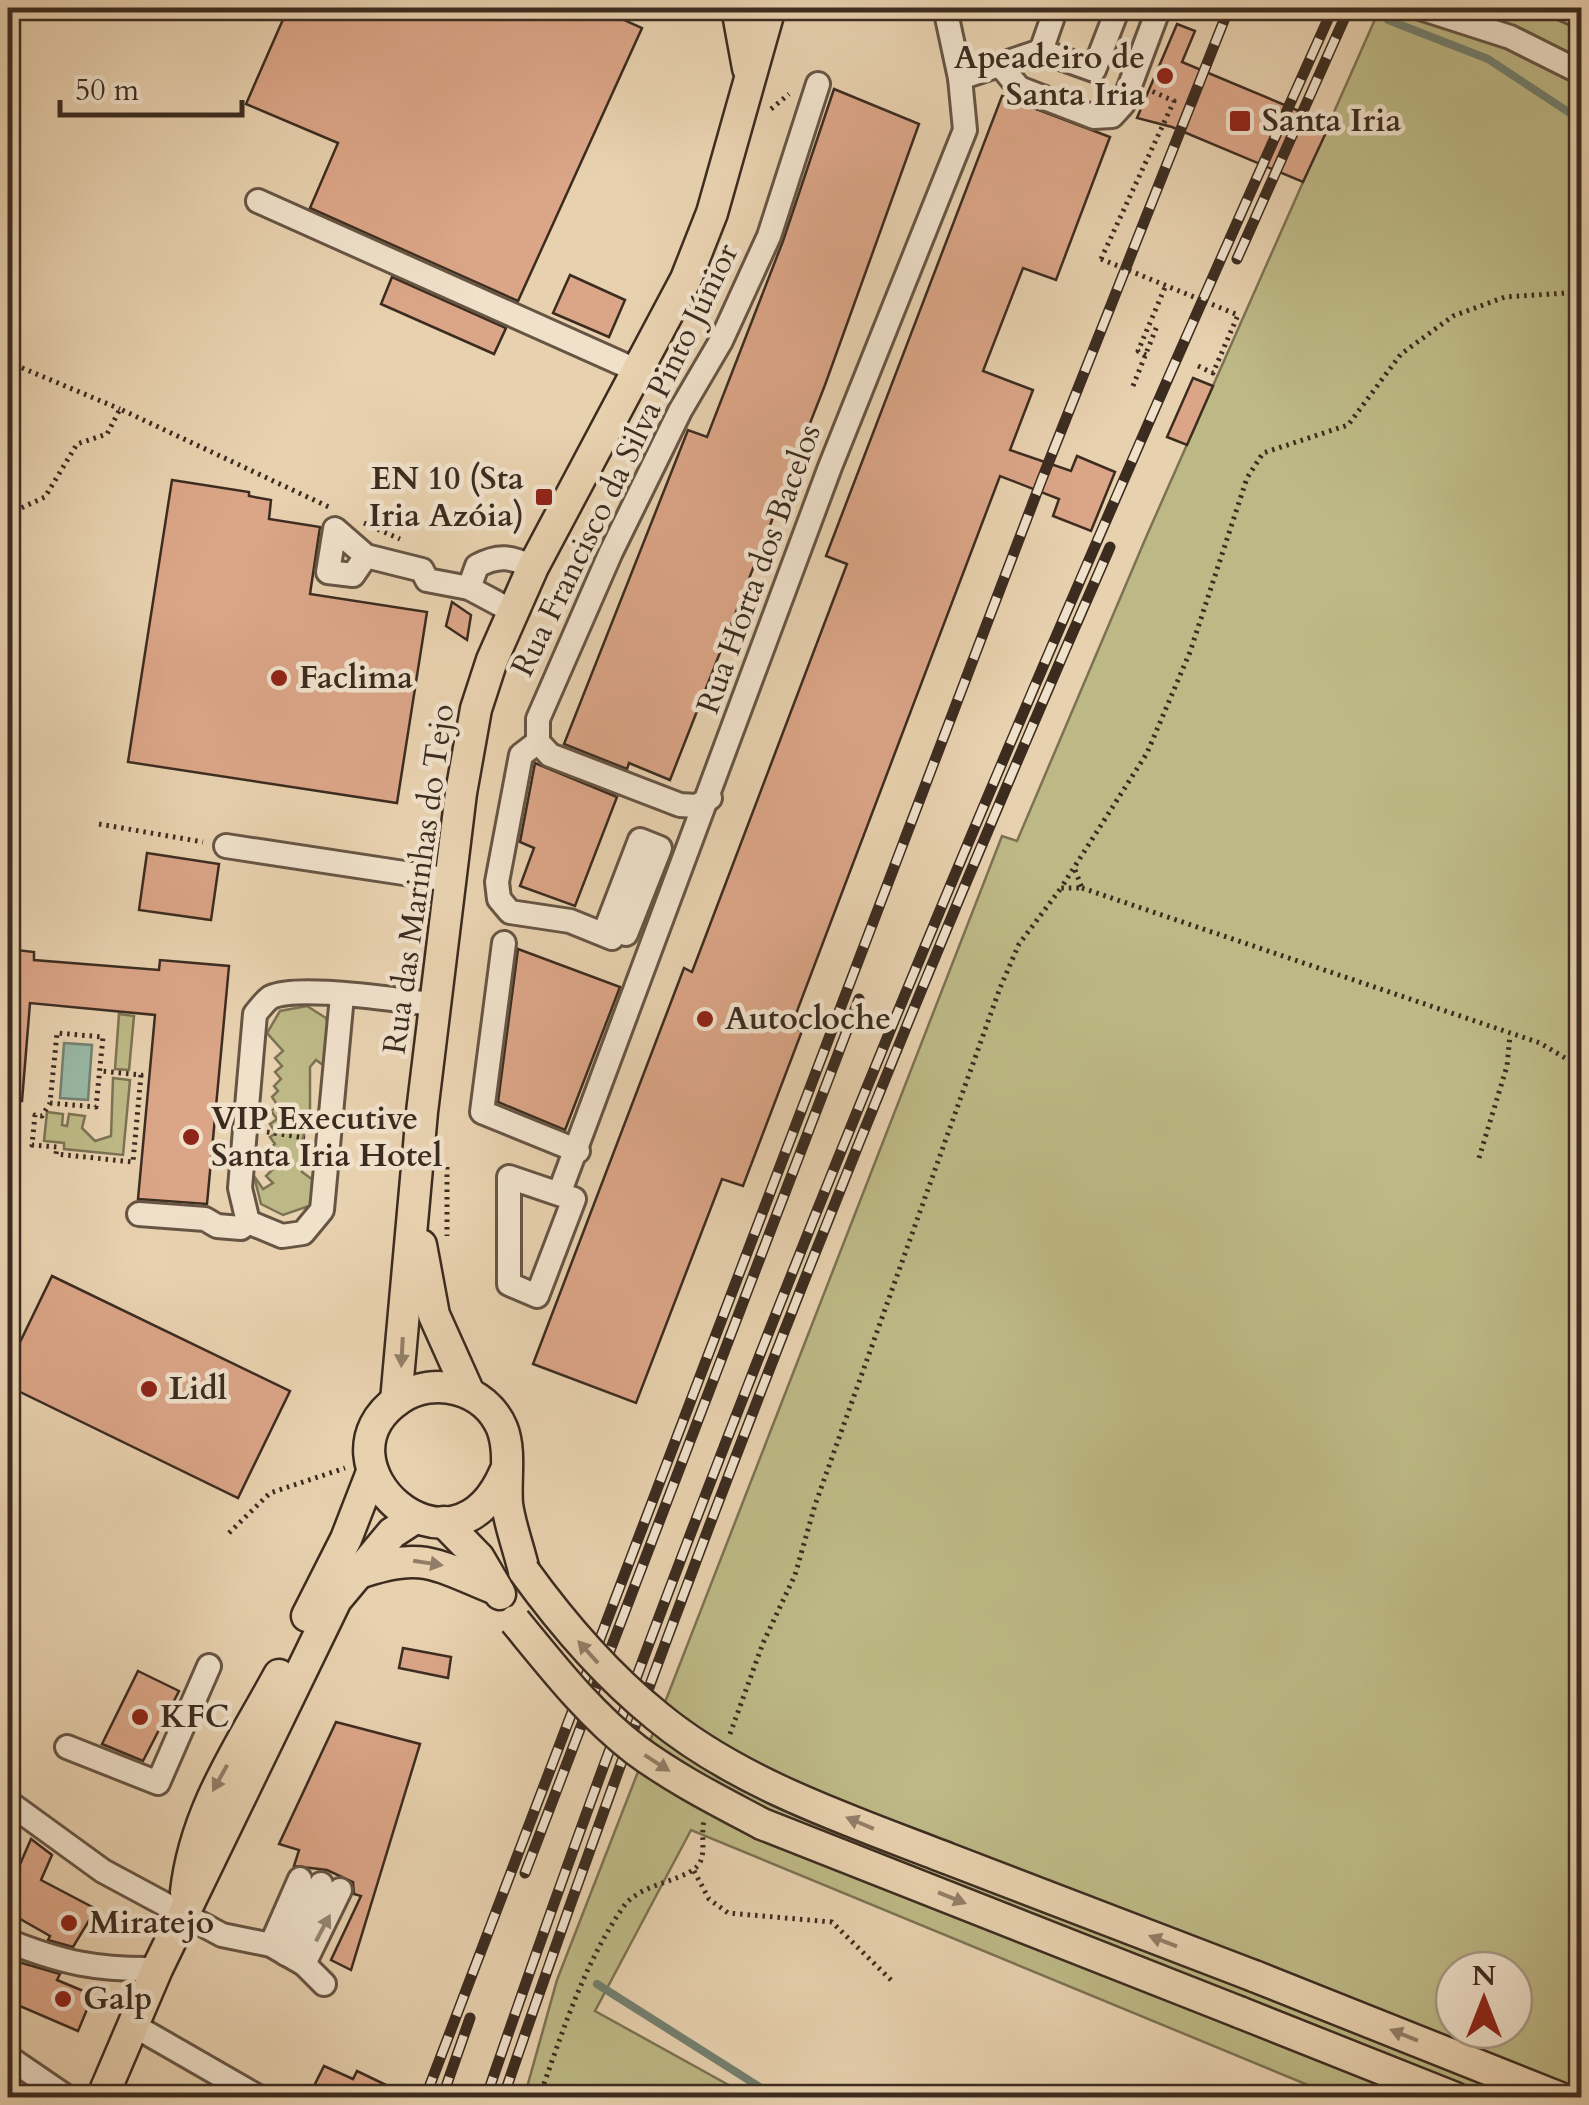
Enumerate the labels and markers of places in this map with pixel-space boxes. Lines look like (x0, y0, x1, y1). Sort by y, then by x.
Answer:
place label: Apeadeiro de Santa Iria (954, 36, 1145, 117)
marker: Apeadeiro de Santa Iria (1154, 65, 1176, 87)
place label: Santa Iria (1262, 99, 1401, 143)
marker: Santa Iria (1227, 108, 1253, 134)
place label: EN 10 (Sta Iria Azóia) (369, 457, 524, 538)
marker: EN 10 (Sta Iria Azóia) (533, 486, 555, 508)
place label: Faclima (299, 656, 413, 700)
marker: Faclima (268, 667, 290, 689)
place label: Autocloche (725, 997, 891, 1041)
marker: Autocloche (694, 1008, 716, 1030)
place label: VIP Executive Santa Iria Hotel (211, 1097, 442, 1178)
marker: VIP Executive Santa Iria Hotel (180, 1126, 202, 1148)
place label: Lidl (169, 1367, 227, 1411)
marker: Lidl (138, 1378, 160, 1400)
place label: KFC (160, 1695, 230, 1739)
marker: KFC (129, 1706, 151, 1728)
place label: Miratejo (89, 1901, 214, 1945)
marker: Miratejo (58, 1912, 80, 1934)
place label: Galp (83, 1977, 152, 2021)
marker: Galp (52, 1988, 74, 2010)

